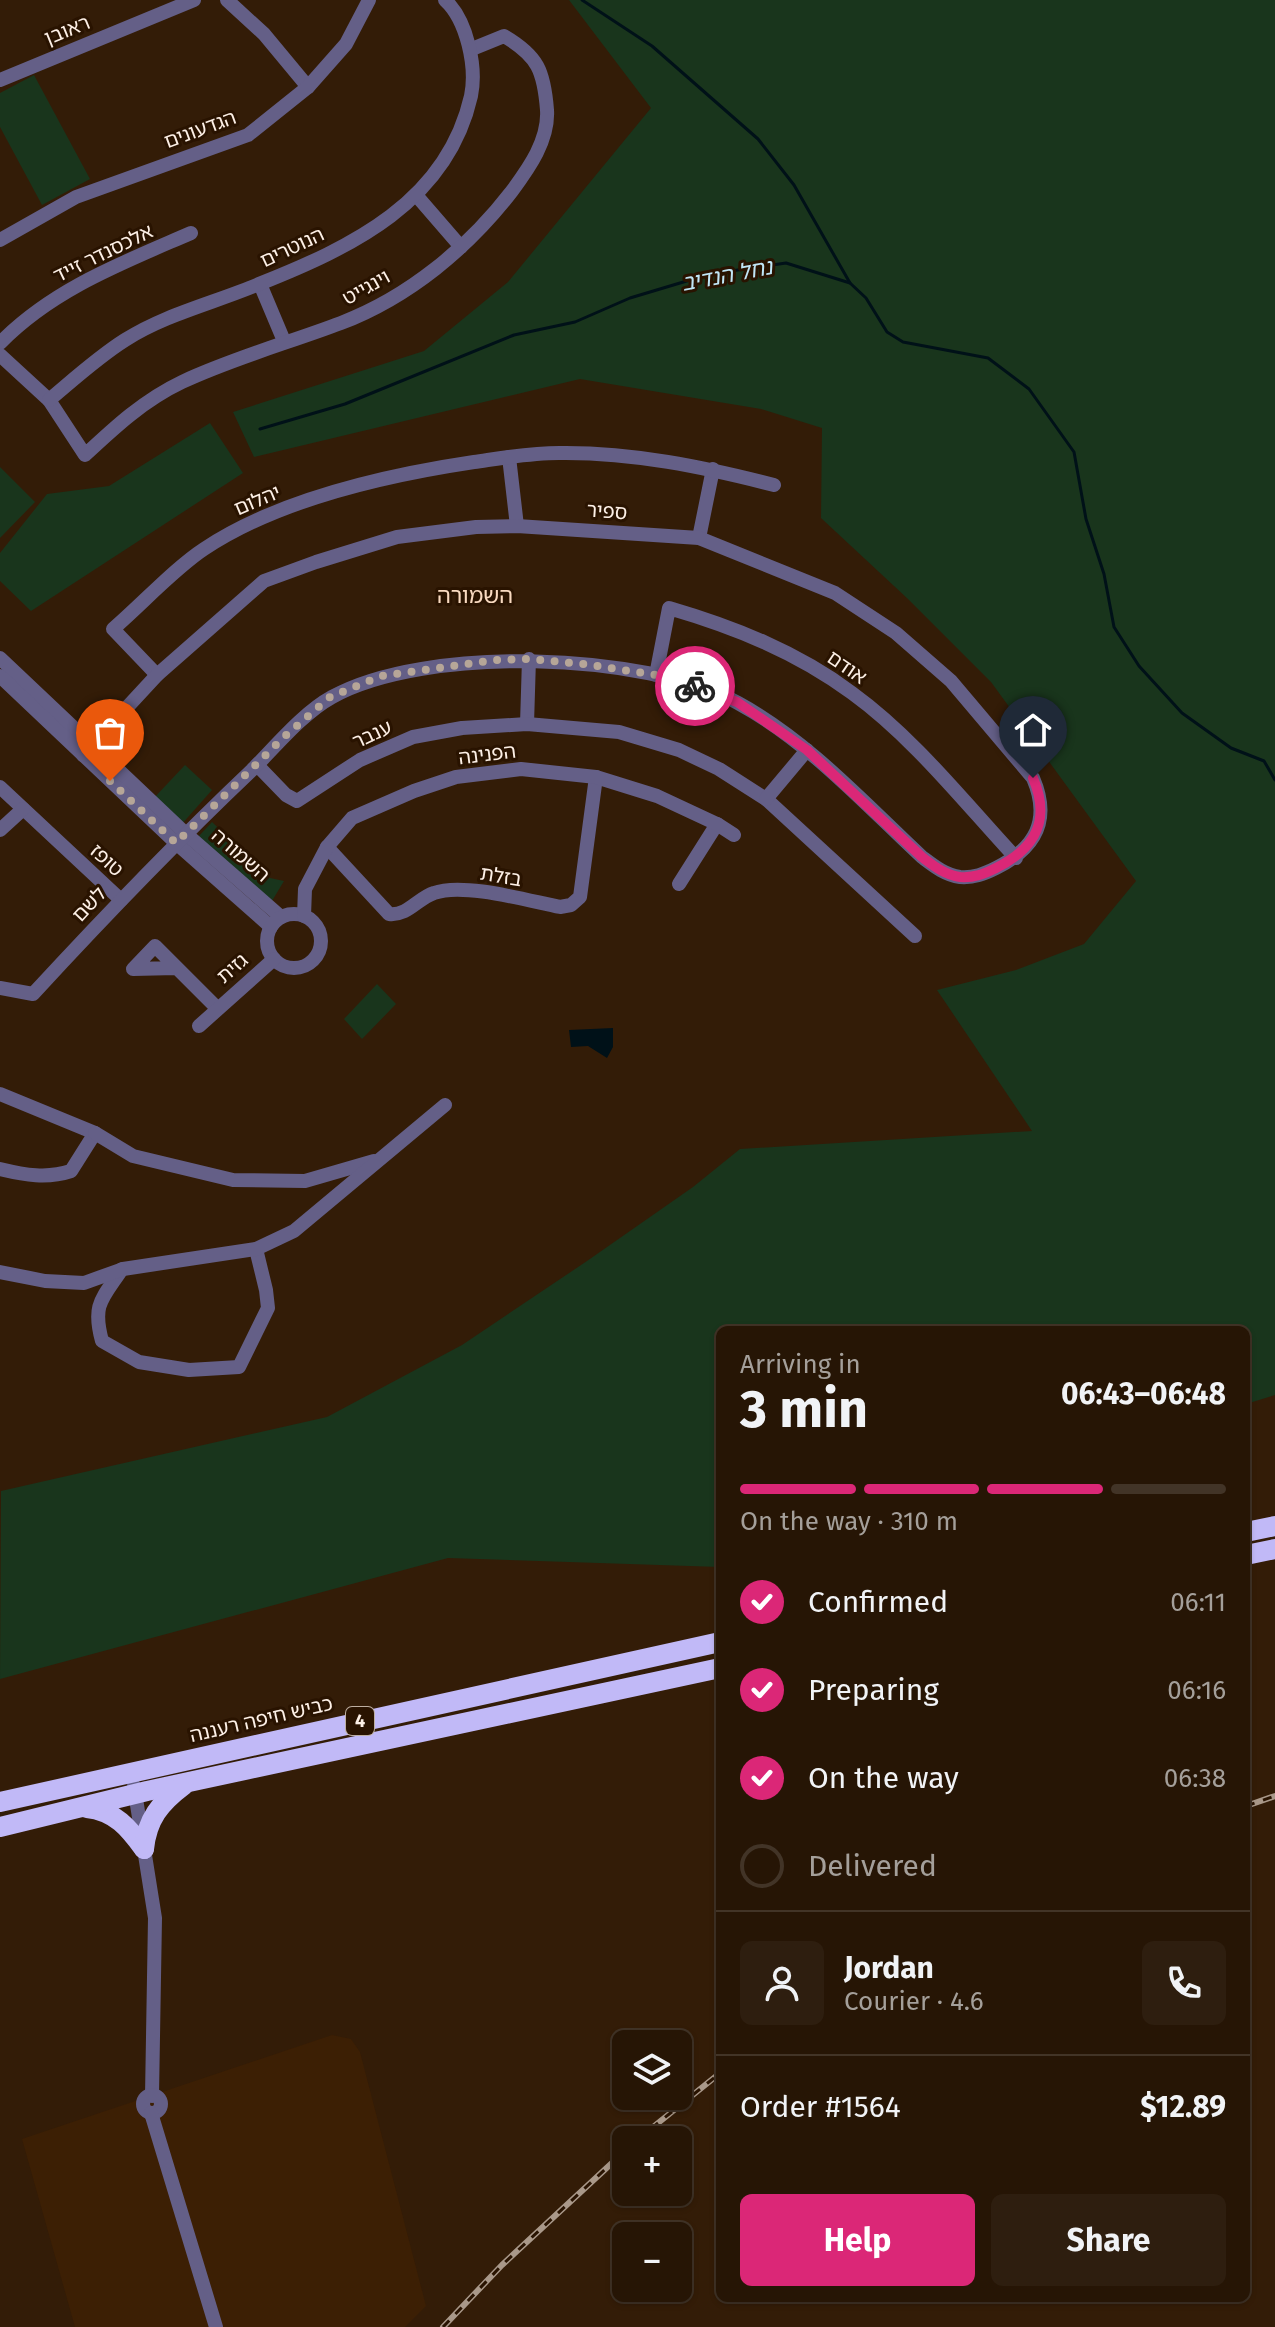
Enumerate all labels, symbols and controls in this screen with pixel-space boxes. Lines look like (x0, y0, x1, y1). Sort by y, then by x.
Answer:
street label: ראובן (41, 10, 93, 50)
street label: הגדעונים (161, 105, 239, 153)
street label: אלכסנדר זייד (49, 219, 157, 287)
street label: הנוטרים (256, 222, 328, 272)
water label: נחל הנדיב (679, 253, 776, 297)
street label: וינגייט (338, 264, 394, 310)
street label: יהלום (230, 480, 284, 520)
street label: ספיר (586, 498, 628, 524)
district label: השמורה (437, 582, 513, 609)
street label: אודם (823, 645, 871, 689)
courier (655, 646, 735, 726)
icon: bike (673, 664, 717, 708)
pin (999, 696, 1067, 778)
pin (76, 699, 144, 781)
icon: home (1011, 708, 1055, 752)
icon: bag (88, 711, 132, 755)
street label: ענבר (348, 714, 396, 754)
street label: הפנינה (457, 739, 517, 769)
street label: השמורה (207, 823, 275, 887)
street label: טופז (85, 839, 129, 881)
street label: בזלת (478, 861, 524, 891)
street label: לשם (67, 882, 111, 926)
street label: גזית (212, 948, 253, 988)
text: Arriving in (740, 1349, 861, 1380)
text: 06:43–06:48 (1061, 1376, 1226, 1412)
text: 3 min (740, 1378, 868, 1441)
text: On the way · 310 m (740, 1506, 958, 1537)
icon: check (740, 1580, 784, 1624)
text: Confirmed (808, 1584, 948, 1620)
text: 06:11 (1170, 1587, 1226, 1618)
icon: check (740, 1668, 784, 1712)
text: Preparing (808, 1672, 939, 1708)
text: 06:16 (1167, 1675, 1226, 1706)
street label: כביש חיפה רעננה (187, 1691, 335, 1747)
road number: 4 (346, 1707, 374, 1735)
icon: check (740, 1756, 784, 1800)
text: On the way (808, 1760, 959, 1796)
text: 06:38 (1164, 1763, 1226, 1794)
text: Delivered (808, 1848, 937, 1884)
button: person (740, 1941, 824, 2025)
button: phone (1142, 1941, 1226, 2025)
text: Jordan (844, 1950, 934, 1986)
text: Courier · 4.6 (844, 1986, 984, 2017)
map controls (612, 2030, 692, 2302)
button: layers (612, 2030, 692, 2110)
text: Order #1564 (740, 2089, 901, 2125)
text: $12.89 (1140, 2089, 1226, 2125)
button: + (612, 2126, 692, 2206)
button: Help (740, 2194, 975, 2286)
button: Share (991, 2194, 1226, 2286)
button: − (612, 2222, 692, 2302)

